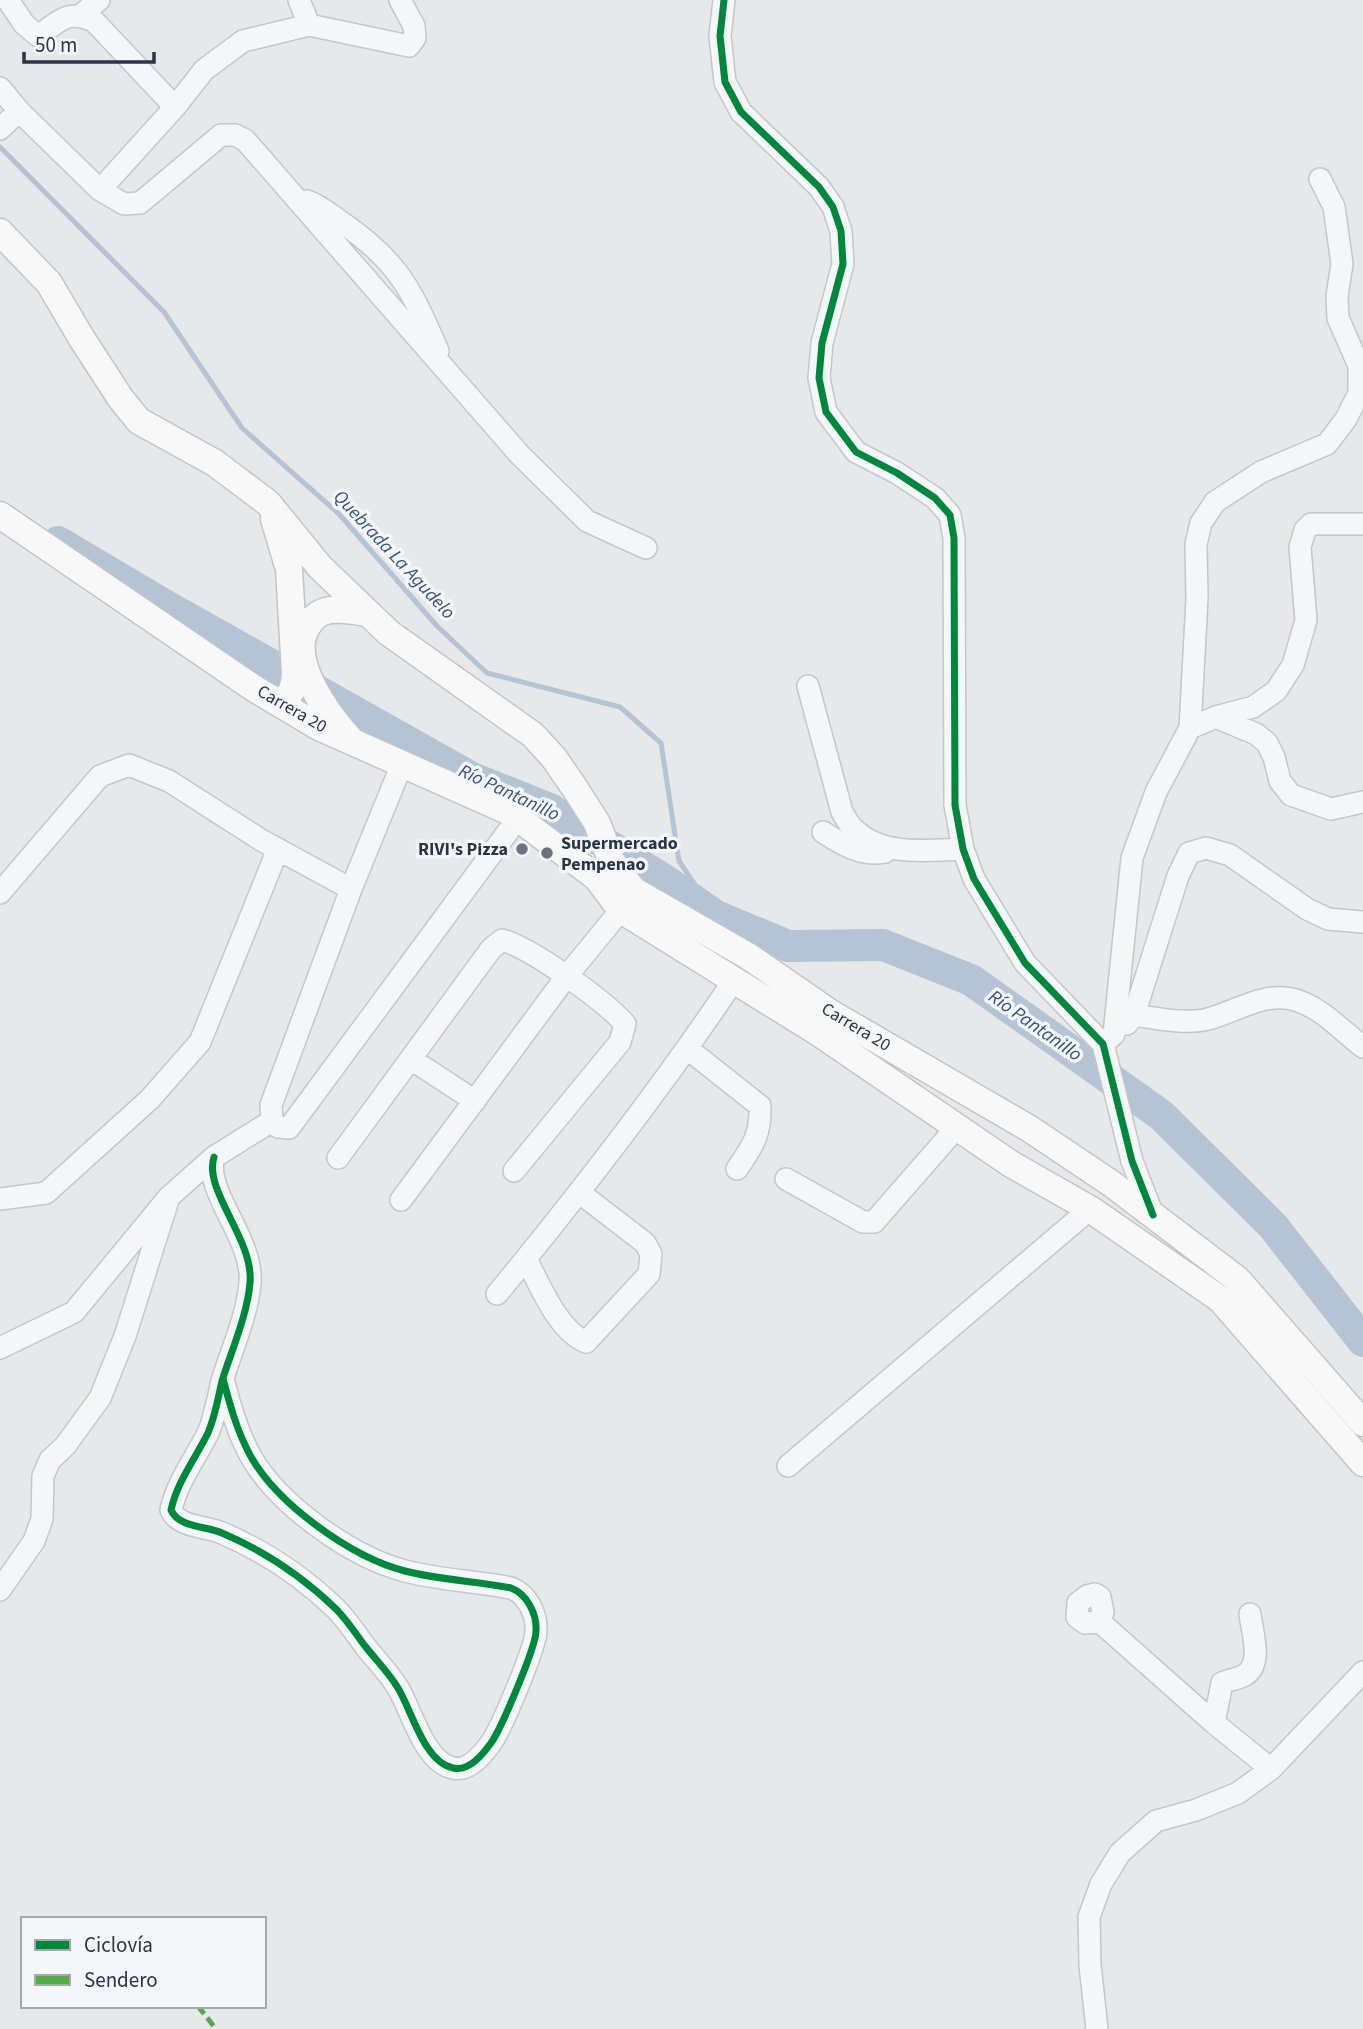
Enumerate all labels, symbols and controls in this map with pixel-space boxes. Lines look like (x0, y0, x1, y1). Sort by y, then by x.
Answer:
scale bar (24, 21, 154, 65)
text: 50 m (35, 30, 77, 60)
water label: Quebrada La Agudelo (327, 484, 461, 626)
street label: Carrera 20 (252, 679, 332, 739)
water label: Río Pantanillo (454, 758, 564, 828)
place label: Supermercado Pempenao (561, 831, 678, 877)
place label: RIVI's Pizza (418, 837, 508, 862)
marker: RIVI's Pizza (514, 841, 530, 857)
marker: Supermercado Pempenao (539, 845, 555, 861)
water label: Río Pantanillo (983, 984, 1087, 1068)
street label: Carrera 20 (817, 996, 895, 1058)
legend (21, 1917, 266, 2008)
text: Ciclovía (84, 1930, 153, 1960)
text: Sendero (84, 1965, 158, 1995)

